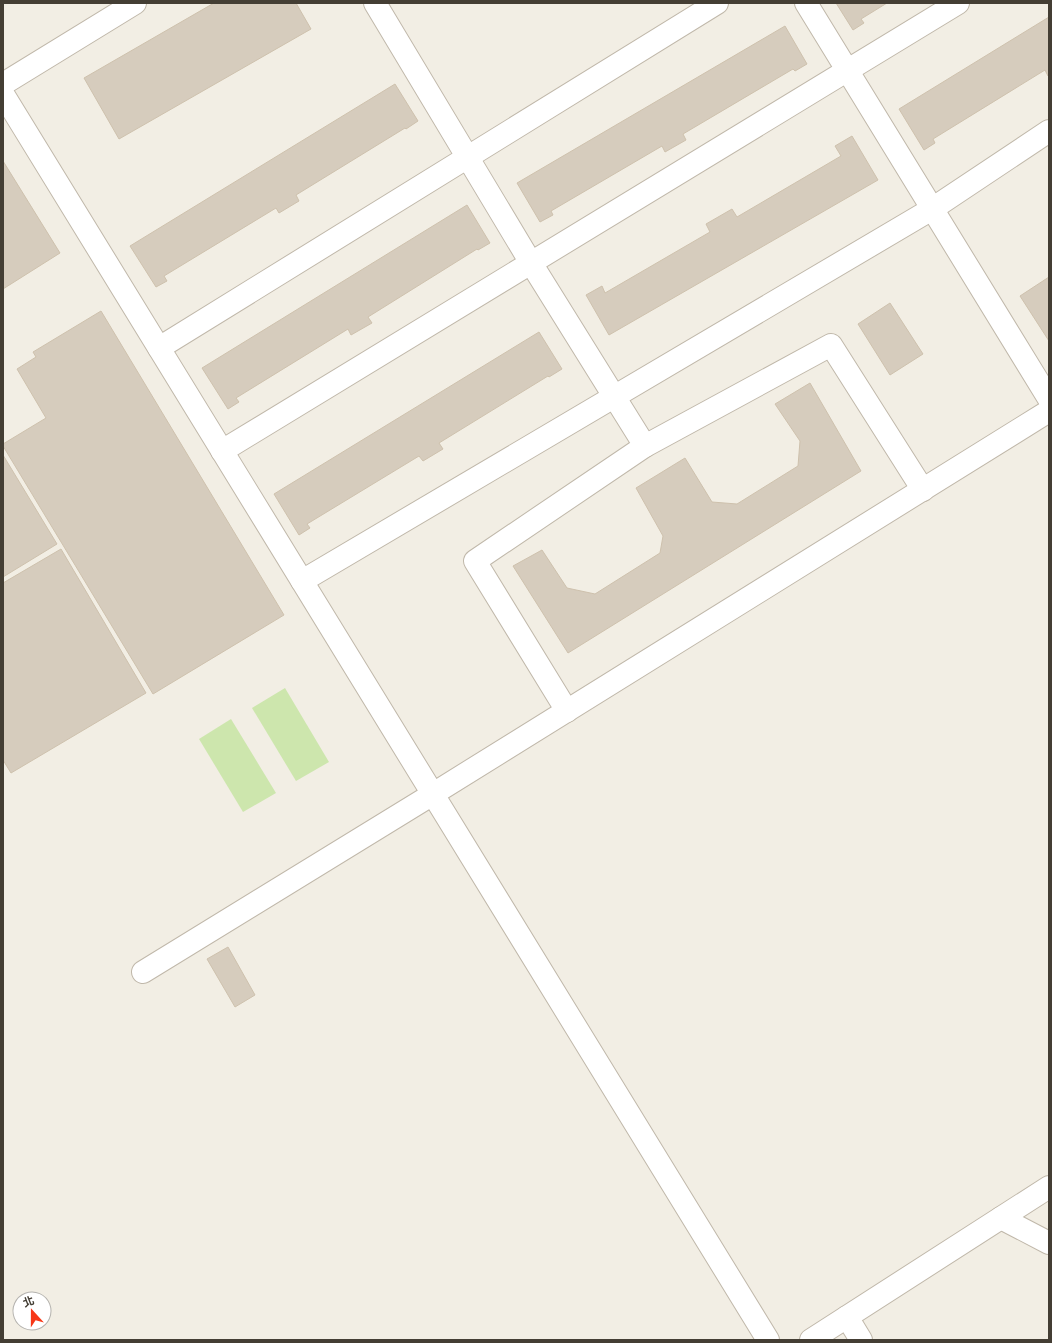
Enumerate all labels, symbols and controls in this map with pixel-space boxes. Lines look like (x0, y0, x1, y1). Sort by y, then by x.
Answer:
north arrow (12, 1291, 52, 1331)
text: 北 (21, 1293, 36, 1309)

